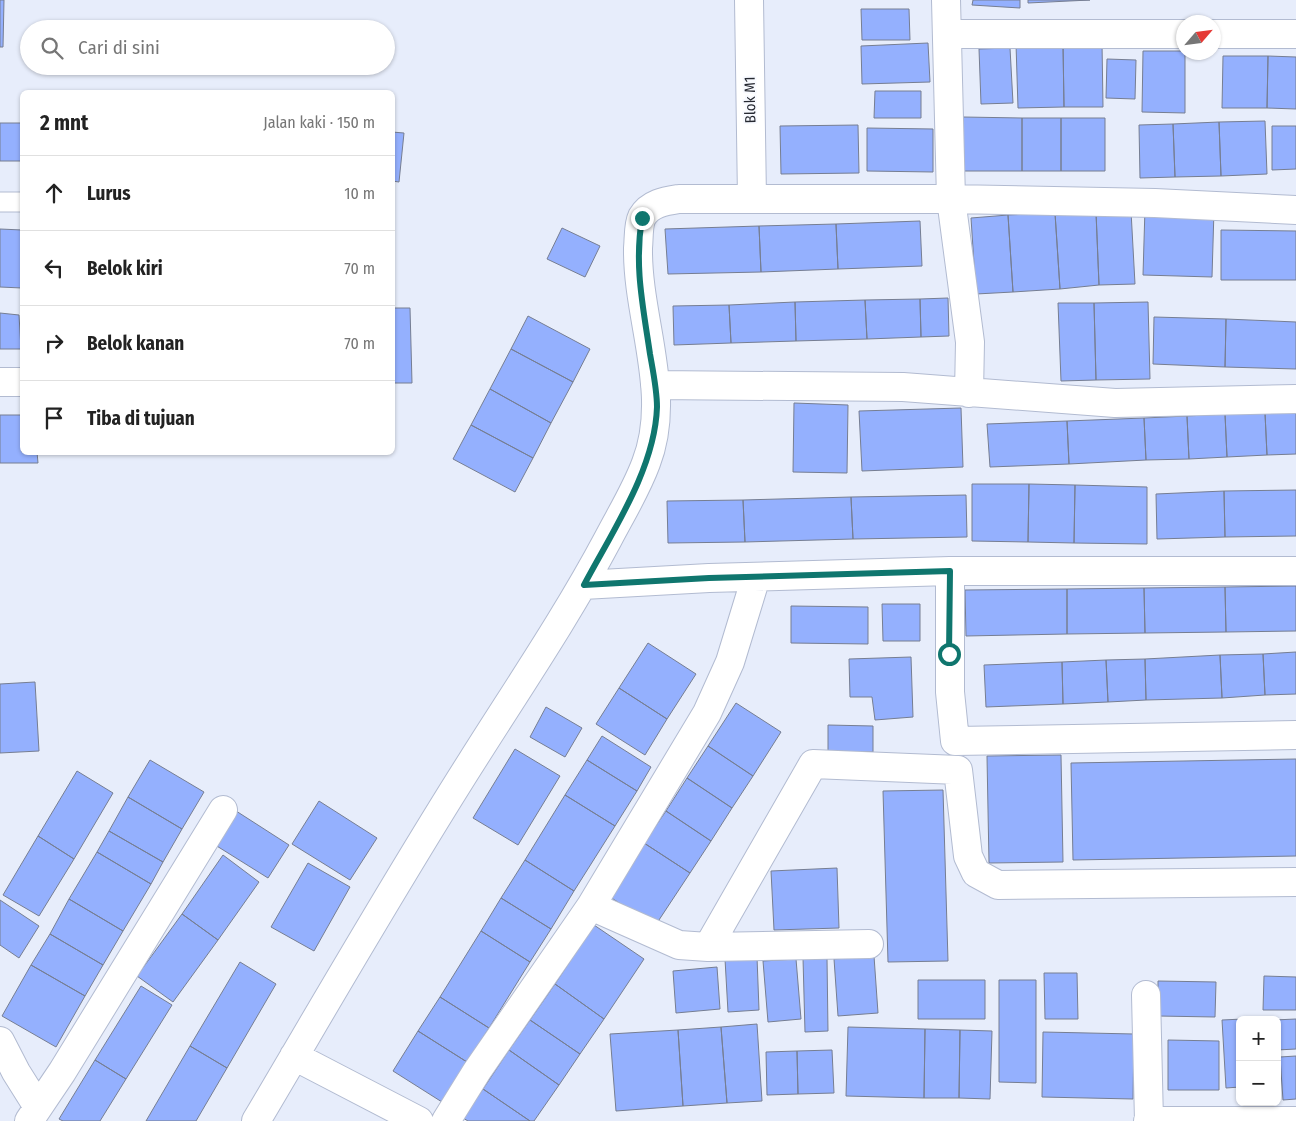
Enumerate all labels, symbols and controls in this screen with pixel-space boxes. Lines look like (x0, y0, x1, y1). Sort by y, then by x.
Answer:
north arrow (1176, 15, 1221, 60)
search box (20, 20, 395, 75)
icon: search (38, 34, 66, 62)
text: Cari di sini (78, 36, 160, 59)
street label: Blok M1 (741, 76, 759, 124)
text: 2 mnt (40, 110, 89, 136)
text: Jalan kaki · 150 m (263, 113, 375, 132)
icon: ahead (40, 179, 68, 207)
text: Lurus (87, 182, 131, 205)
text: 10 m (344, 184, 375, 203)
route end (631, 207, 654, 230)
icon: left (40, 254, 68, 282)
text: Belok kiri (87, 257, 163, 280)
text: 70 m (344, 259, 375, 278)
icon: right (40, 329, 68, 357)
text: Belok kanan (87, 332, 184, 355)
text: 70 m (344, 334, 375, 353)
icon: arrive (40, 404, 68, 432)
text: Tiba di tujuan (87, 407, 195, 430)
route start (938, 643, 961, 666)
map controls (1236, 1016, 1281, 1106)
button: + (1236, 1016, 1281, 1061)
button: − (1236, 1061, 1281, 1106)

